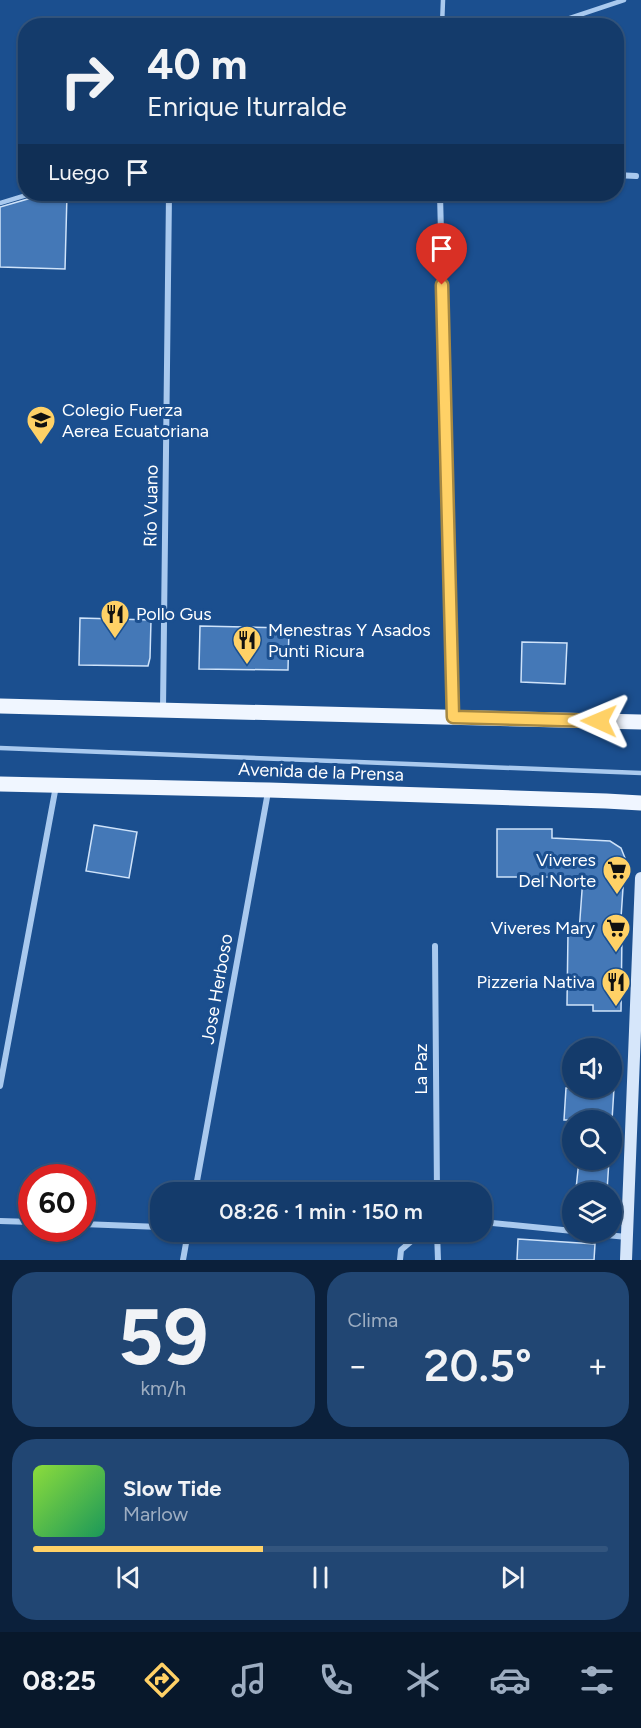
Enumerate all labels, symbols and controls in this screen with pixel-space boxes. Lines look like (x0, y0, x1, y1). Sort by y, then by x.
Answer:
text: 40 m (147, 39, 247, 90)
icon: right (48, 42, 126, 120)
text: Enrique Iturralde (147, 90, 347, 123)
icon: arrive (121, 156, 154, 189)
text: Luego (48, 159, 109, 186)
pin (416, 223, 467, 285)
icon: arrive (425, 232, 458, 265)
place label: Colegio Fuerza Aerea Ecuatoriana (62, 399, 209, 442)
school or university icon: Colegio Fuerza Aerea Ecuatoriana (25, 404, 57, 446)
street label: Río Vuano (139, 465, 163, 547)
restaurant icon: Pollo Gus (99, 598, 131, 640)
place label: Pollo Gus (136, 603, 212, 625)
place label: Menestras Y Asados Punti Ricura (268, 619, 431, 662)
restaurant icon: Menestras Y Asados Punti Ricura (231, 624, 263, 666)
position arrow (567, 689, 631, 753)
street label: Avenida de la Prensa (238, 758, 404, 786)
place label: Viveres Del Norte (518, 849, 596, 892)
supermarket icon: Viveres Del Norte (601, 854, 633, 896)
supermarket icon: Viveres Mary (600, 912, 632, 954)
place label: Viveres Mary (491, 917, 596, 939)
street label: Jose Herboso (196, 932, 238, 1046)
restaurant icon: Pizzeria Nativa (600, 966, 632, 1008)
place label: Pizzeria Nativa (477, 971, 595, 993)
map controls (562, 1038, 622, 1242)
button: sound (562, 1038, 622, 1098)
street label: La Paz (410, 1043, 432, 1095)
button: search (562, 1110, 622, 1170)
speed limit sign: 60 (18, 1164, 96, 1242)
button: layers (562, 1182, 622, 1242)
text: 08:26 · 1 min · 150 m (219, 1198, 423, 1225)
text: 59 (118, 1290, 209, 1384)
text: Clima (348, 1308, 398, 1332)
text: 20.5° (424, 1338, 532, 1392)
text: − (348, 1346, 368, 1385)
text: + (587, 1346, 608, 1385)
text: km/h (140, 1376, 186, 1400)
text: Slow Tide (123, 1475, 222, 1502)
text: Marlow (123, 1502, 188, 1526)
icon: previous (112, 1561, 145, 1594)
icon: pause (304, 1561, 337, 1594)
icon: next (496, 1561, 529, 1594)
icon: directions (141, 1659, 183, 1701)
icon: music (228, 1659, 270, 1701)
icon: phone (315, 1659, 357, 1701)
icon: climate (402, 1659, 444, 1701)
icon: car (489, 1659, 531, 1701)
icon: filters (576, 1659, 618, 1701)
text: 08:25 (23, 1664, 96, 1697)

